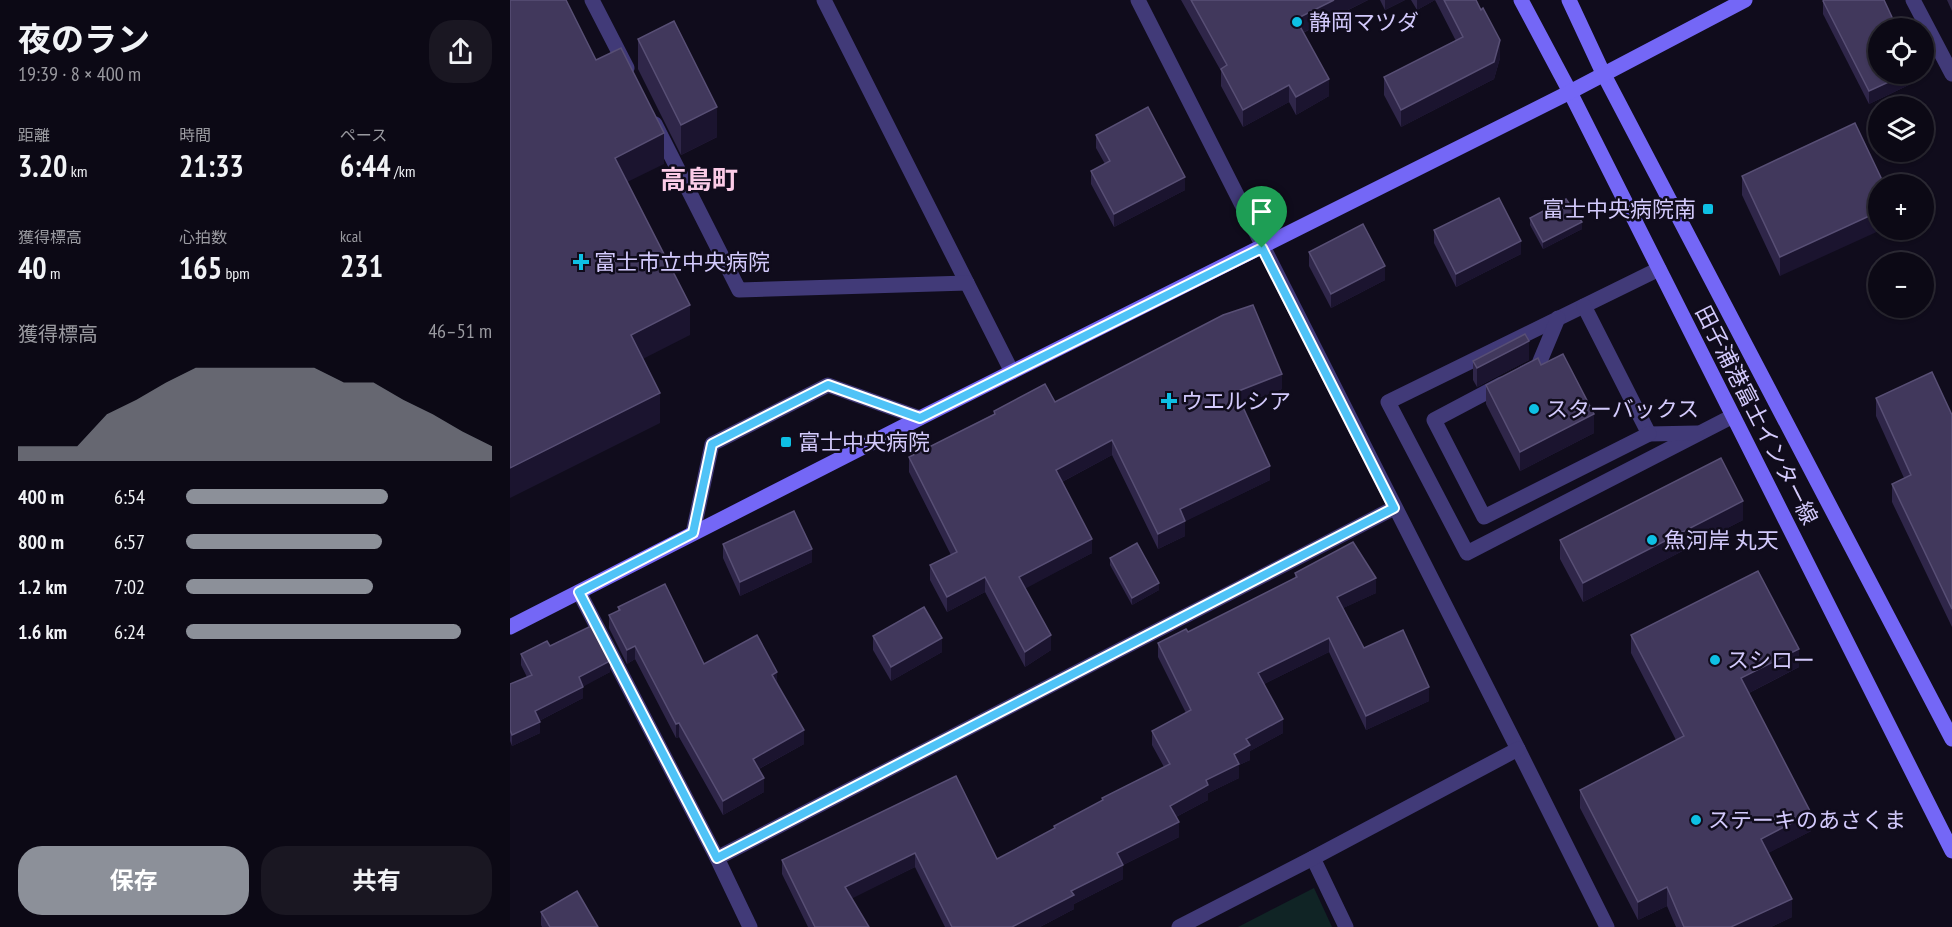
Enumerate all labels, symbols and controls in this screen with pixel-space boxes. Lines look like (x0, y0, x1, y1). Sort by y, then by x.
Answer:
place label: 静岡マツダ (1309, 8, 1419, 36)
marker: 静岡マツダ (1290, 15, 1304, 29)
text: 夜のラン (18, 17, 150, 60)
map controls (1868, 18, 1934, 318)
button: locate (1868, 18, 1934, 84)
button: share (429, 20, 492, 83)
text: 19:39 · 8 × 400 m (18, 61, 141, 87)
button: layers (1868, 96, 1934, 162)
text: 距離 (18, 125, 50, 145)
text: 時間 (179, 125, 211, 145)
text: ペース (340, 125, 387, 145)
text: 3.20 (18, 146, 67, 185)
text: 21:33 (179, 146, 244, 185)
text: 6:44 (340, 146, 391, 185)
text: km (67, 161, 87, 181)
text: /km (391, 161, 415, 181)
district label: 高島町 (660, 163, 738, 196)
button: + (1868, 174, 1934, 240)
pin (1236, 186, 1287, 248)
icon: arrive (1245, 195, 1278, 228)
place label: 富士中央病院南 (1542, 195, 1696, 223)
marker: 富士中央病院南 (1701, 202, 1715, 216)
text: kcal (340, 226, 362, 246)
text: 獲得標高 (18, 227, 82, 247)
text: 心拍数 (179, 227, 227, 247)
text: 231 (340, 246, 383, 285)
text: 40 (18, 248, 47, 287)
text: 165 (179, 248, 222, 287)
place label: 富士市立中央病院 (594, 248, 770, 276)
button: − (1868, 252, 1934, 318)
marker: 富士市立中央病院 (572, 253, 590, 271)
text: m (47, 263, 61, 283)
text: bpm (222, 263, 250, 283)
street label: 田子浦港富士インター線 (1690, 301, 1824, 529)
text: 46–51 m (428, 318, 492, 344)
text: 獲得標高 (18, 321, 98, 347)
place label: ウエルシア (1181, 387, 1291, 415)
marker: ウエルシア (1162, 394, 1176, 408)
place label: スターバックス (1546, 395, 1699, 423)
marker: スターバックス (1527, 402, 1541, 416)
place label: 富士中央病院 (798, 428, 930, 456)
marker: 富士中央病院 (779, 435, 793, 449)
text: 400 m (18, 484, 64, 510)
text: 6:54 (114, 484, 145, 510)
place label: 魚河岸 丸天 (1664, 526, 1779, 554)
text: 800 m (18, 529, 64, 555)
text: 6:57 (114, 529, 145, 555)
marker: 魚河岸 丸天 (1645, 533, 1659, 547)
text: 1.2 km (18, 574, 67, 600)
text: 7:02 (114, 574, 145, 600)
text: 1.6 km (18, 619, 67, 645)
text: 6:24 (114, 619, 145, 645)
place label: スシロー (1727, 646, 1815, 674)
marker: スシロー (1708, 653, 1722, 667)
place label: ステーキのあさくま (1708, 806, 1906, 834)
marker: ステーキのあさくま (1689, 813, 1703, 827)
button: 保存 (18, 846, 249, 915)
button: 共有 (261, 846, 492, 915)

